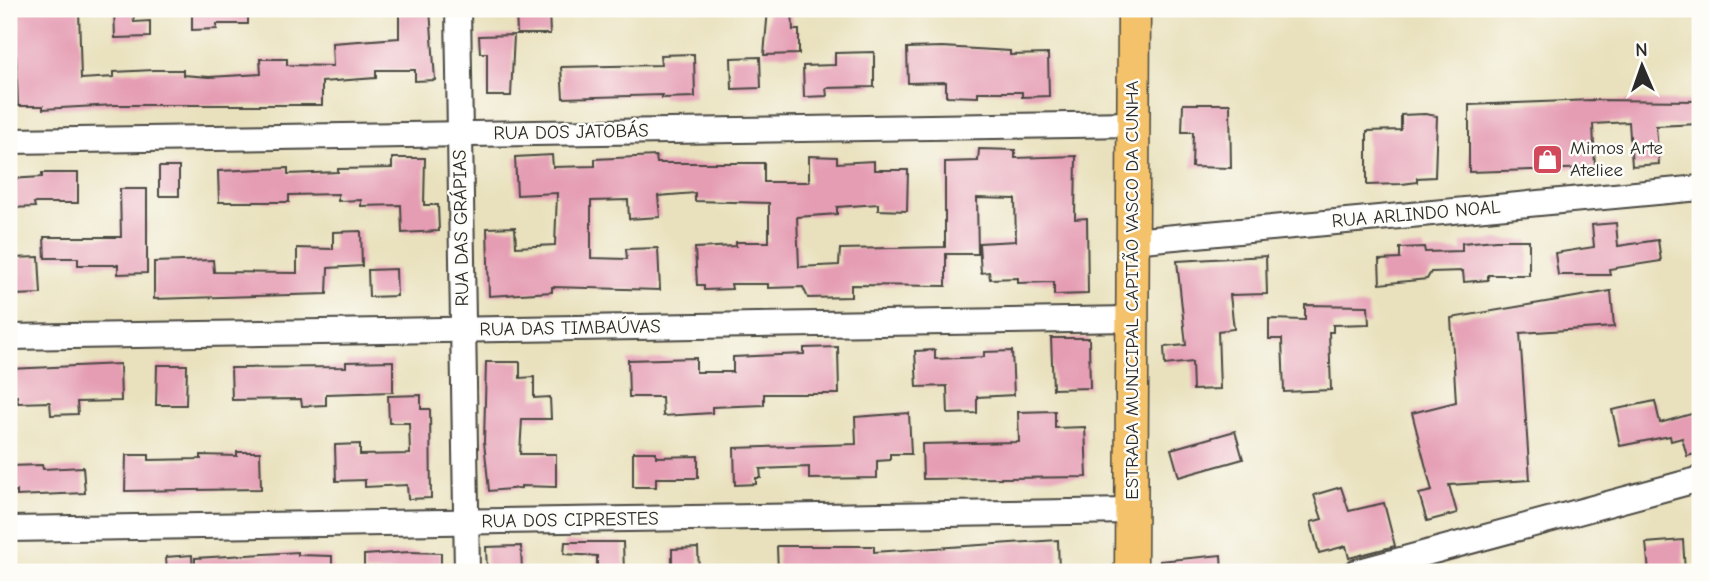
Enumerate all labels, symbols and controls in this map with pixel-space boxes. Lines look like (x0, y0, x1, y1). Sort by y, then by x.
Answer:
north arrow (1608, 32, 1678, 102)
text: N (1635, 39, 1648, 61)
street label: ESTRADA MUNICIPAL CAPITÃO VASCO DA CUNHA (1121, 80, 1143, 500)
street label: RUA DOS JATOBÁS (493, 120, 649, 144)
place label: Mimos Arte Ateliee (1570, 137, 1663, 181)
shop icon: Mimos Arte Ateliee (1530, 142, 1564, 176)
street label: RUA DAS GRÁPIAS (449, 149, 473, 307)
street label: RUA ARLINDO NOAL (1331, 196, 1502, 232)
street label: RUA DAS TIMBAÚVAS (479, 315, 661, 341)
street label: RUA DOS CIPRESTES (481, 507, 659, 533)

